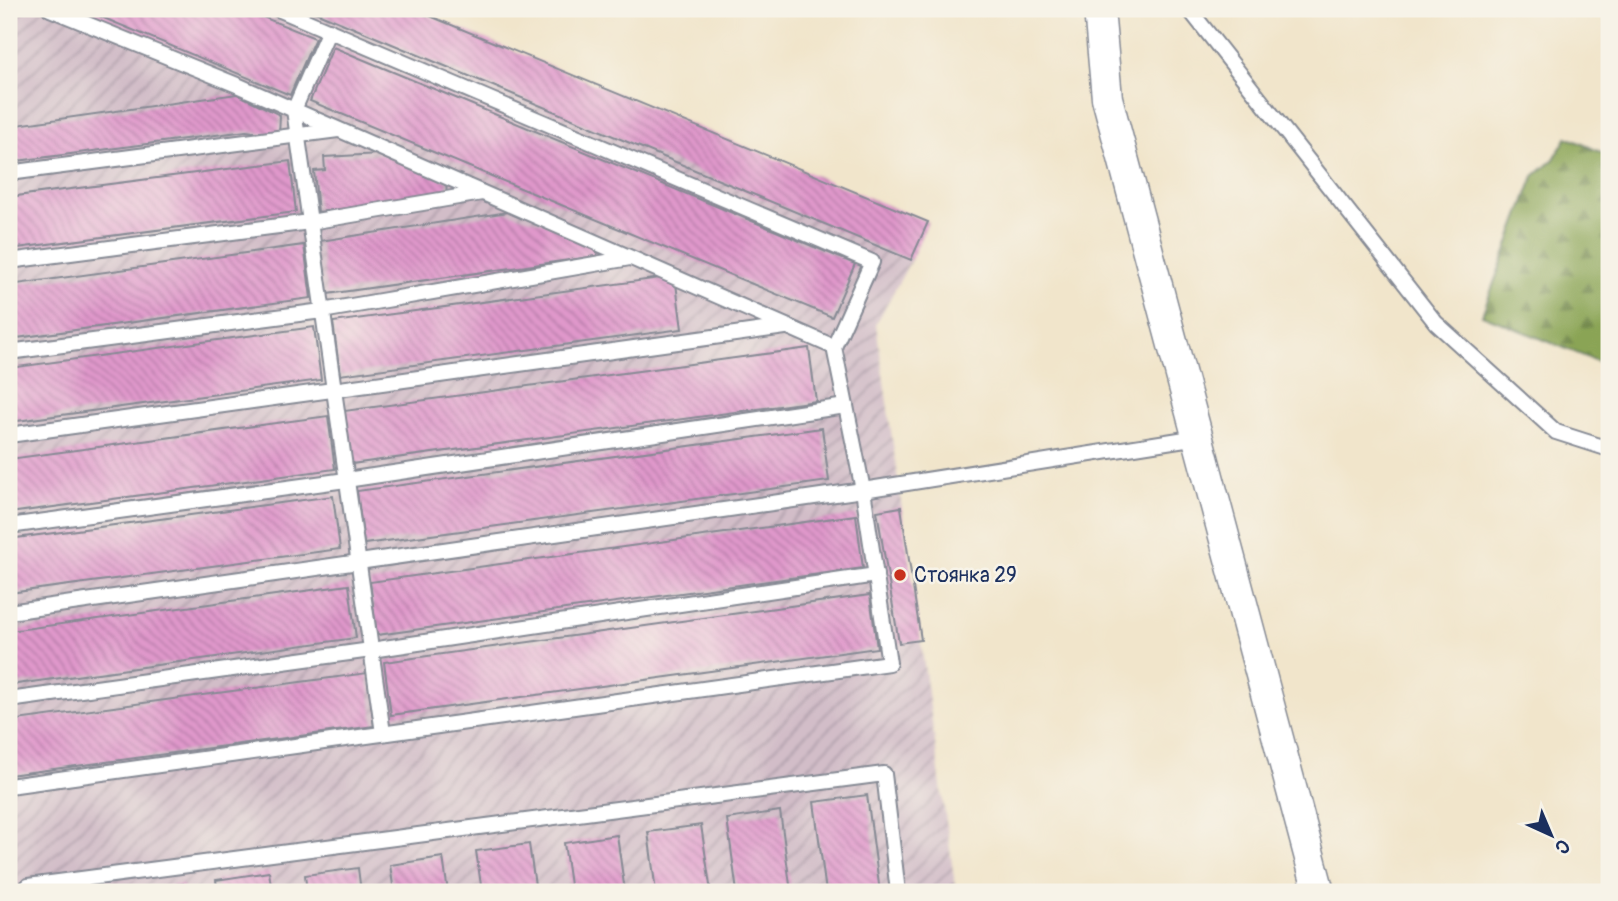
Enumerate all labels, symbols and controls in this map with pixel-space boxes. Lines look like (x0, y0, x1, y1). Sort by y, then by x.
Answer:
place label: Стоянка 29 (914, 562, 1017, 589)
marker: Стоянка 29 (892, 567, 908, 583)
north arrow (1516, 800, 1586, 870)
text: С (1549, 834, 1575, 859)

